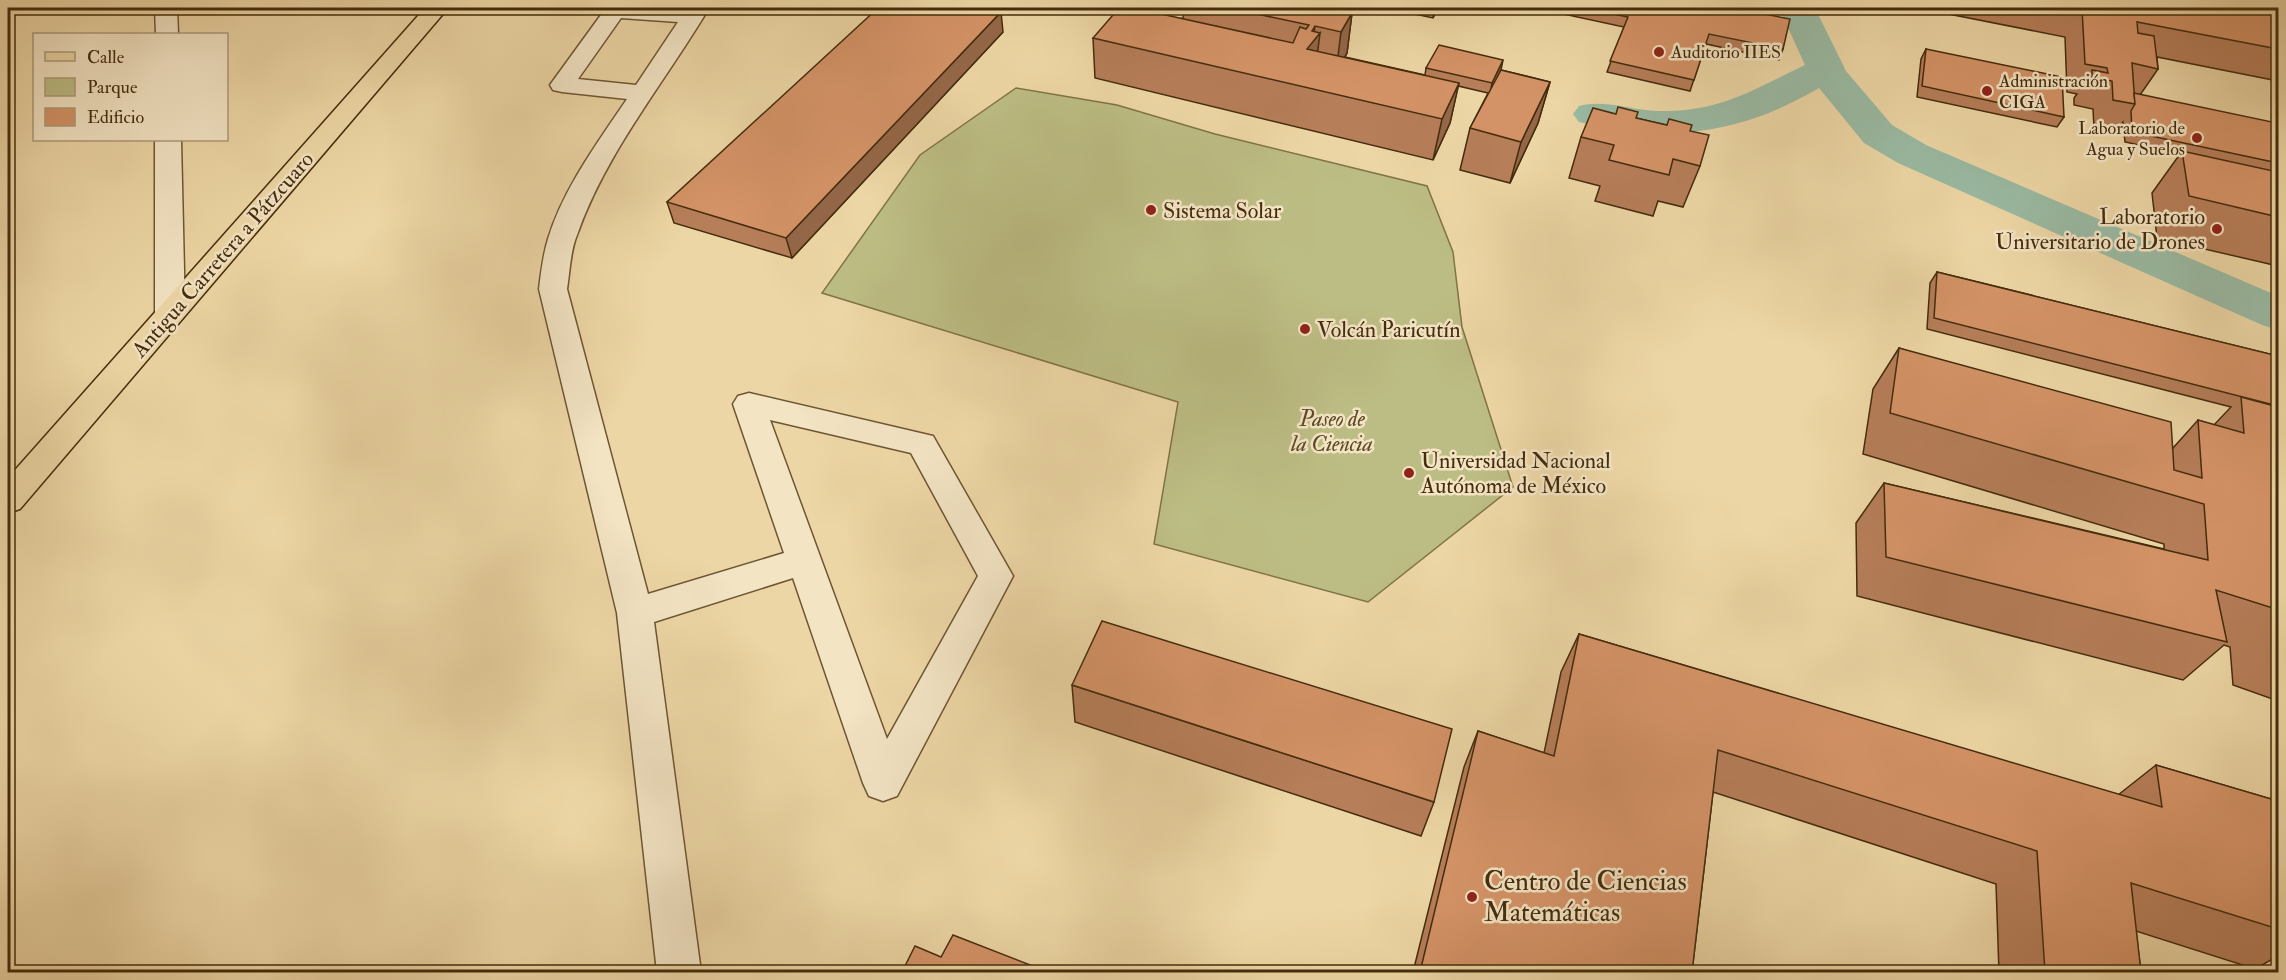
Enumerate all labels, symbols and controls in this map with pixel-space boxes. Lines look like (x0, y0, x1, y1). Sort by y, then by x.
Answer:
legend (33, 33, 228, 141)
place label: Auditorio IIES (1670, 41, 1781, 64)
marker: Auditorio IIES (1652, 45, 1666, 59)
text: Calle (87, 46, 125, 69)
place label: Administración CIGA (1998, 70, 2108, 114)
text: Parque (87, 76, 138, 99)
marker: Administración CIGA (1980, 84, 1994, 98)
text: Edificio (87, 106, 144, 129)
place label: Laboratorio de Agua y Suelos (2078, 117, 2185, 161)
marker: Laboratorio de Agua y Suelos (2190, 131, 2204, 145)
street label: Antigua Carretera a Pátzcuaro (125, 146, 320, 364)
place label: Sistema Solar (1163, 197, 1282, 225)
marker: Sistema Solar (1144, 203, 1158, 217)
place label: Laboratorio Universitario de Drones (1995, 203, 2205, 256)
marker: Laboratorio Universitario de Drones (2210, 222, 2224, 236)
place label: Volcán Paricutín (1317, 316, 1461, 344)
marker: Volcán Paricutín (1298, 322, 1312, 336)
park label: Paseo de la Ciencia (1290, 405, 1373, 458)
place label: Universidad Nacional Autónoma de México (1420, 447, 1611, 500)
marker: Universidad Nacional Autónoma de México (1402, 466, 1416, 480)
place label: Centro de Ciencias Matemáticas (1484, 865, 1687, 929)
marker: Centro de Ciencias Matemáticas (1465, 890, 1479, 904)

